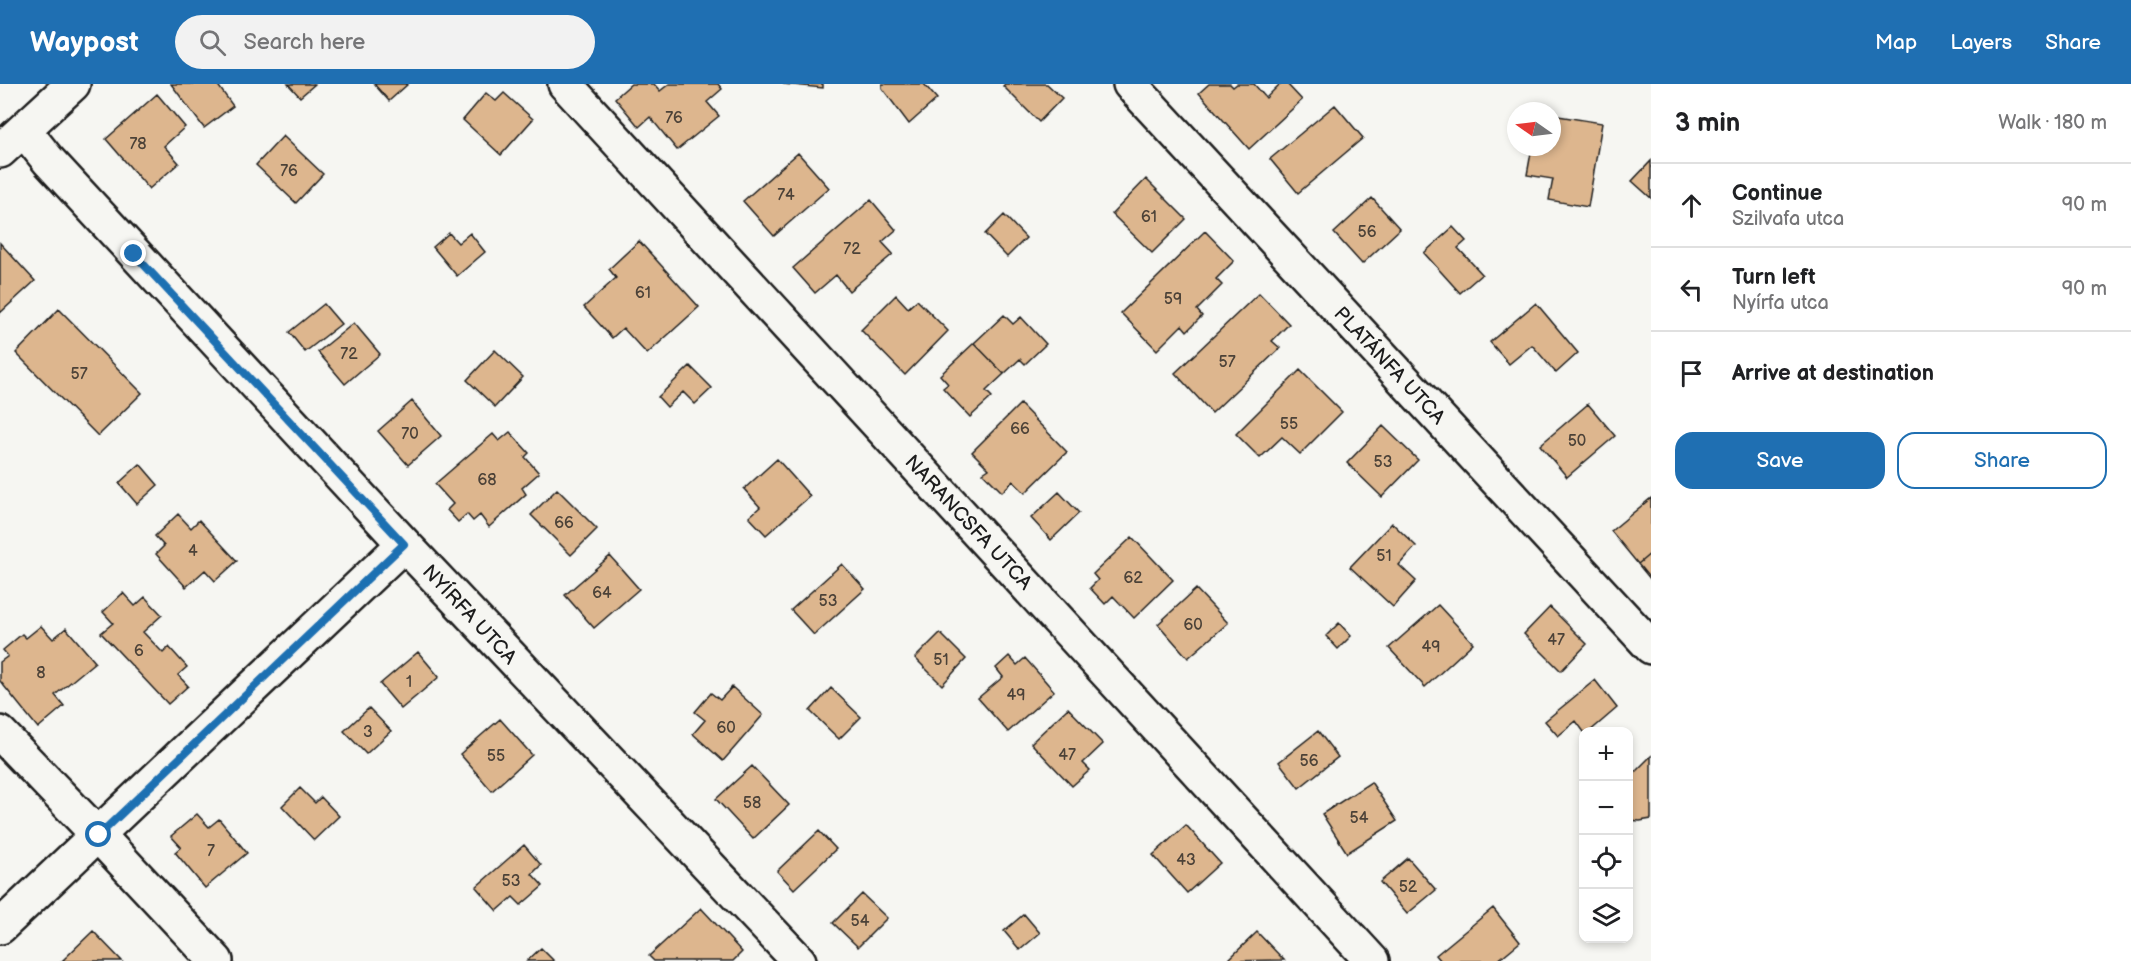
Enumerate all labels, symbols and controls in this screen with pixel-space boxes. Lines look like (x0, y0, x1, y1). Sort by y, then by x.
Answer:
search box (175, 15, 595, 69)
text: Waypost (30, 26, 139, 59)
icon: search (196, 26, 229, 59)
text: Search here (244, 29, 365, 56)
text: Map (1875, 30, 1917, 55)
text: Layers (1950, 30, 2012, 55)
text: Share (2045, 30, 2101, 55)
north arrow (1507, 102, 1561, 156)
text: 3 min (1675, 108, 1740, 139)
house number: 76 (665, 109, 683, 128)
text: Walk · 180 m (1998, 111, 2107, 135)
house number: 78 (129, 135, 147, 154)
house number: 76 (280, 162, 298, 181)
text: Continue (1732, 180, 1822, 207)
house number: 74 (777, 186, 795, 205)
icon: ahead (1675, 189, 1708, 222)
text: 90 m (2062, 193, 2107, 217)
text: Szilvafa utca (1732, 207, 1844, 231)
house number: 61 (1141, 208, 1157, 227)
house number: 56 (1358, 223, 1377, 242)
route end (120, 240, 146, 266)
house number: 72 (843, 240, 861, 259)
text: Turn left (1732, 264, 1816, 291)
icon: left (1675, 273, 1708, 306)
text: 90 m (2062, 277, 2107, 301)
house number: 61 (635, 284, 651, 303)
house number: 59 (1164, 290, 1182, 309)
text: Nyírfa utca (1732, 291, 1829, 315)
street label: PLATÁNFA UTCA (1329, 301, 1451, 430)
house number: 72 (340, 345, 358, 364)
house number: 57 (1218, 353, 1236, 372)
icon: arrive (1675, 357, 1708, 390)
text: Arrive at destination (1732, 360, 1934, 387)
house number: 57 (70, 365, 88, 384)
house number: 55 (1280, 415, 1298, 434)
house number: 66 (1010, 420, 1030, 439)
house number: 70 (401, 425, 419, 444)
house number: 50 (1568, 432, 1586, 451)
button: Save (1675, 432, 1885, 489)
button: Share (1897, 432, 2107, 489)
street label: NARANCSFA UTCA (900, 450, 1037, 596)
house number: 53 (1373, 453, 1393, 472)
house number: 68 (477, 471, 497, 490)
house number: 66 (554, 514, 574, 533)
house number: 4 (188, 542, 198, 561)
house number: 51 (1376, 547, 1392, 566)
street label: NYÍRFA UTCA (417, 559, 523, 670)
house number: 62 (1123, 569, 1143, 588)
house number: 64 (592, 584, 612, 603)
house number: 53 (818, 592, 838, 611)
house number: 60 (1183, 616, 1203, 635)
house number: 47 (1547, 631, 1565, 650)
house number: 49 (1421, 638, 1441, 657)
house number: 6 (134, 642, 144, 661)
house number: 51 (933, 651, 949, 670)
house number: 8 (36, 664, 46, 683)
house number: 1 (406, 673, 412, 692)
house number: 49 (1006, 686, 1026, 705)
house number: 60 (716, 719, 736, 738)
house number: 3 (363, 723, 373, 742)
map controls (1579, 727, 1633, 943)
button: + (1579, 727, 1633, 781)
house number: 47 (1058, 746, 1076, 765)
house number: 55 (487, 747, 505, 766)
house number: 56 (1300, 752, 1319, 771)
button: − (1579, 781, 1633, 835)
house number: 58 (743, 794, 761, 813)
house number: 54 (1350, 809, 1369, 828)
route start (85, 821, 111, 847)
button: locate (1579, 835, 1633, 889)
house number: 7 (207, 842, 215, 861)
house number: 43 (1176, 851, 1196, 870)
house number: 53 (501, 872, 521, 891)
house number: 52 (1399, 878, 1418, 897)
button: layers (1579, 889, 1633, 943)
house number: 54 (851, 912, 870, 931)

